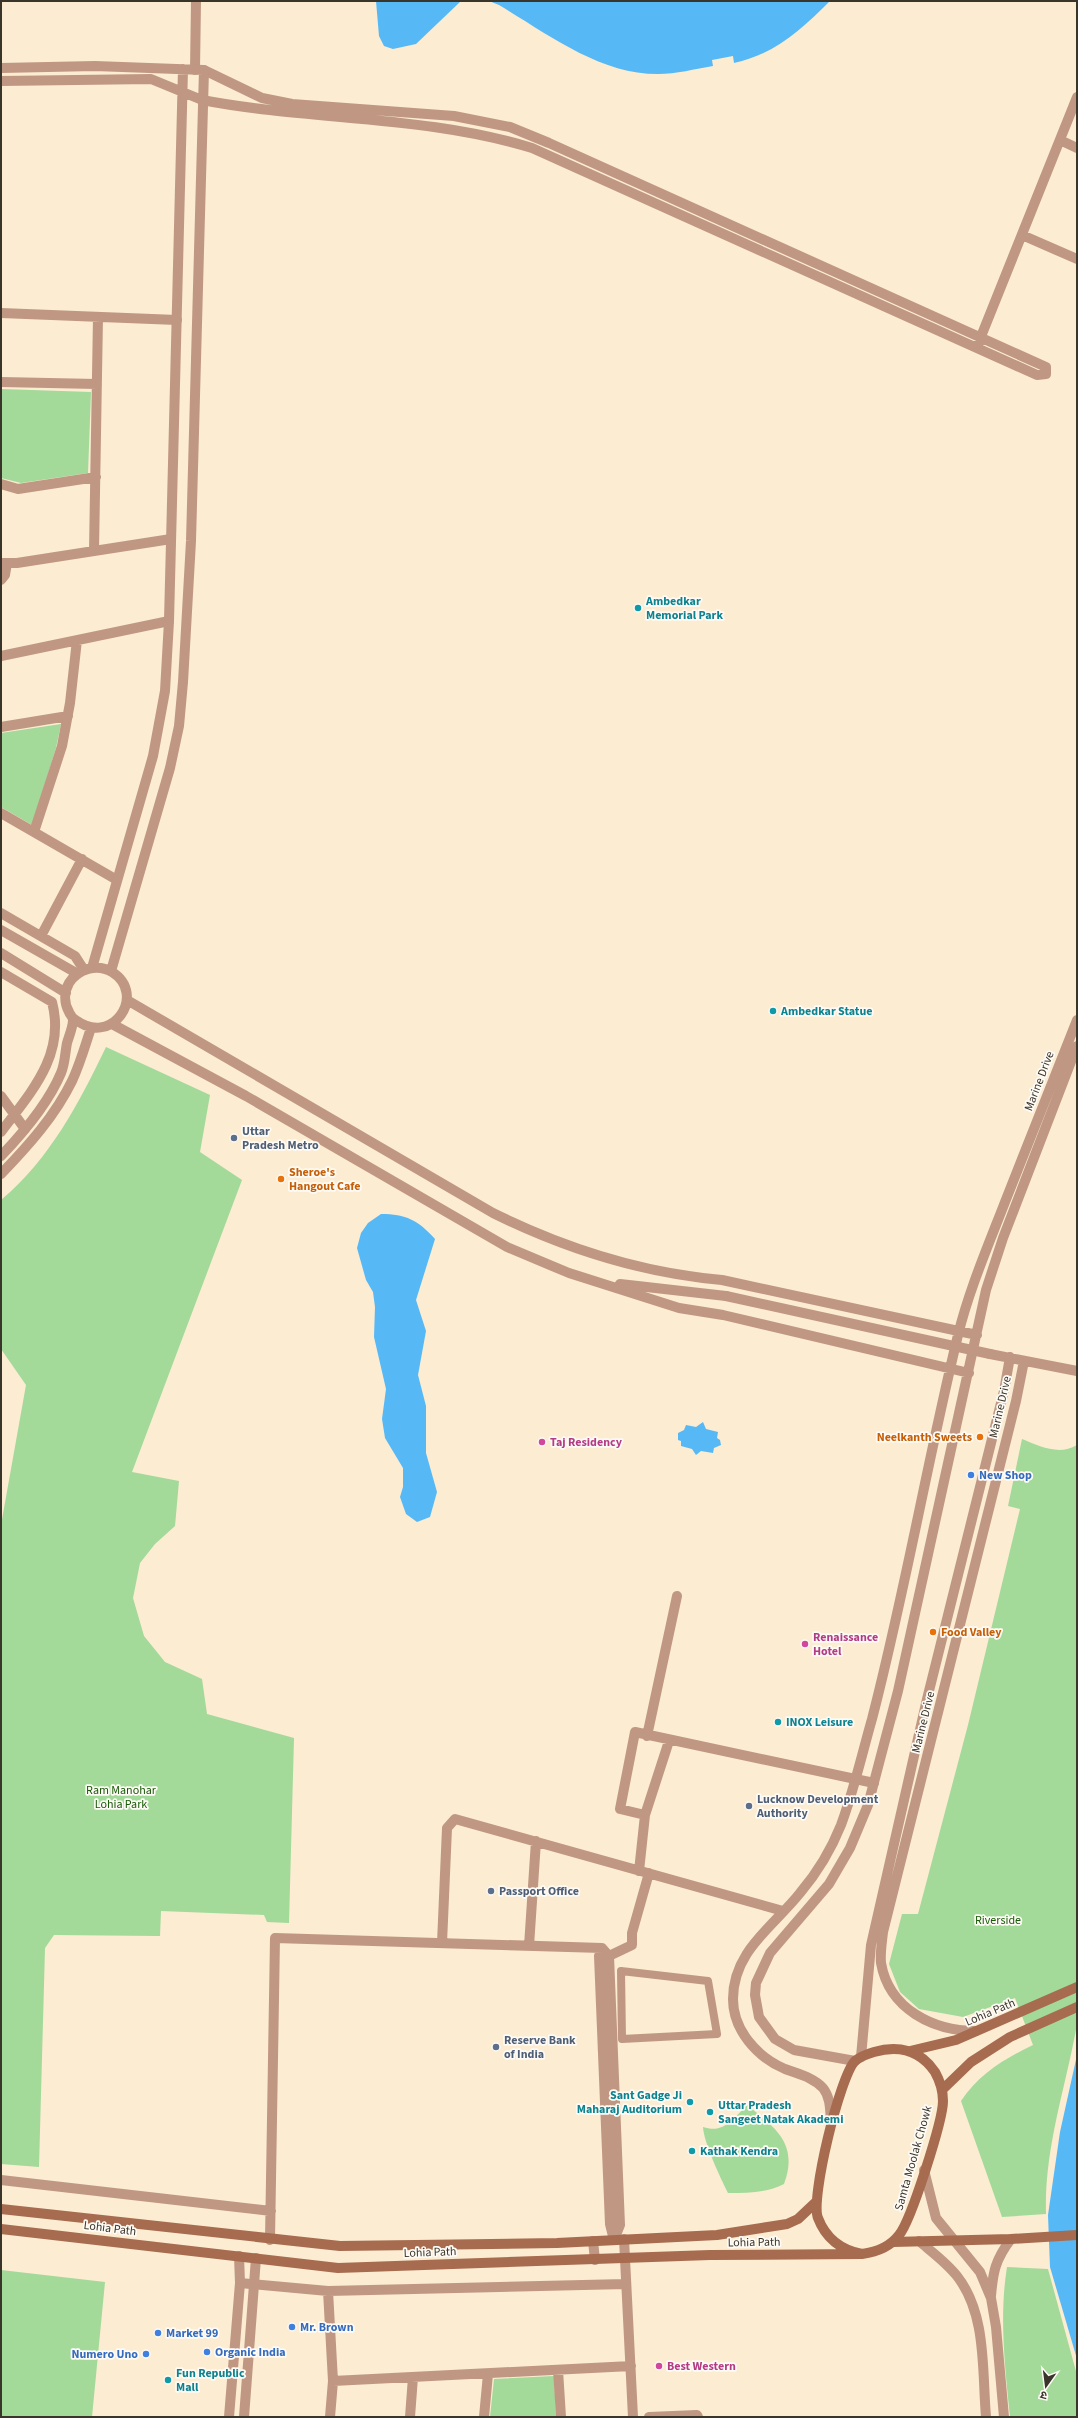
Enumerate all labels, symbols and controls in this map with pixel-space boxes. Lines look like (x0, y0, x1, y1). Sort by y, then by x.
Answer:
place label: Ambedkar Memorial Park (645, 593, 723, 624)
marker: Ambedkar Memorial Park (633, 603, 643, 613)
place label: Ambedkar Statue (780, 1003, 873, 1020)
marker: Ambedkar Statue (768, 1006, 778, 1016)
street label: Marine Drive (1020, 1049, 1059, 1114)
place label: Uttar Pradesh Metro (242, 1123, 319, 1154)
marker: Uttar Pradesh Metro (229, 1133, 239, 1143)
place label: Sheroe's Hangout Cafe (289, 1164, 360, 1195)
marker: Sheroe's Hangout Cafe (276, 1174, 286, 1184)
street label: Marine Drive (985, 1375, 1016, 1440)
place label: Neelkanth Sweets (877, 1429, 972, 1446)
marker: Neelkanth Sweets (975, 1432, 985, 1442)
place label: Taj Residency (550, 1434, 623, 1451)
marker: Taj Residency (537, 1437, 547, 1447)
place label: New Shop (979, 1467, 1032, 1484)
marker: New Shop (966, 1470, 976, 1480)
place label: Food Valley (941, 1624, 1002, 1641)
marker: Food Valley (928, 1627, 938, 1637)
place label: Renaissance Hotel (813, 1629, 878, 1660)
marker: Renaissance Hotel (800, 1639, 810, 1649)
street label: Marine Drive (908, 1690, 939, 1755)
place label: INOX Leisure (786, 1714, 853, 1731)
marker: INOX Leisure (773, 1717, 783, 1727)
park label: Ram Manohar Lohia Park (86, 1782, 157, 1813)
place label: Lucknow Development Authority (756, 1791, 879, 1822)
marker: Lucknow Development Authority (744, 1801, 754, 1811)
place label: Passport Office (499, 1883, 579, 1900)
marker: Passport Office (486, 1886, 496, 1896)
park label: Riverside (975, 1912, 1021, 1929)
street label: Lohia Path (963, 1994, 1018, 2031)
place label: Reserve Bank of India (504, 2032, 576, 2063)
marker: Reserve Bank of India (491, 2042, 501, 2052)
place label: Sant Gadge Ji Maharaj Auditorium (577, 2087, 682, 2118)
marker: Sant Gadge Ji Maharaj Auditorium (685, 2097, 695, 2107)
place label: Uttar Pradesh Sangeet Natak Akademi (718, 2097, 843, 2128)
street label: Samta Moolak Chowk (890, 2104, 937, 2213)
marker: Uttar Pradesh Sangeet Natak Akademi (705, 2107, 715, 2117)
place label: Kathak Kendra (700, 2143, 778, 2160)
marker: Kathak Kendra (687, 2146, 697, 2156)
street label: Lohia Path (83, 2217, 137, 2240)
street label: Lohia Path (727, 2234, 781, 2251)
street label: Lohia Path (403, 2243, 457, 2262)
place label: Mr. Brown (300, 2319, 354, 2336)
marker: Mr. Brown (287, 2322, 297, 2332)
place label: Market 99 (166, 2325, 218, 2342)
marker: Market 99 (153, 2328, 163, 2338)
place label: Organic India (215, 2344, 286, 2361)
place label: Numero Uno (71, 2346, 138, 2363)
marker: Organic India (202, 2347, 212, 2357)
marker: Numero Uno (141, 2349, 151, 2359)
place label: Best Western (667, 2358, 736, 2375)
marker: Best Western (654, 2361, 664, 2371)
place label: Fun Republic Mall (176, 2365, 245, 2396)
north arrow (1026, 2366, 1066, 2406)
marker: Fun Republic Mall (163, 2375, 173, 2385)
text: उ (1038, 2387, 1049, 2403)

